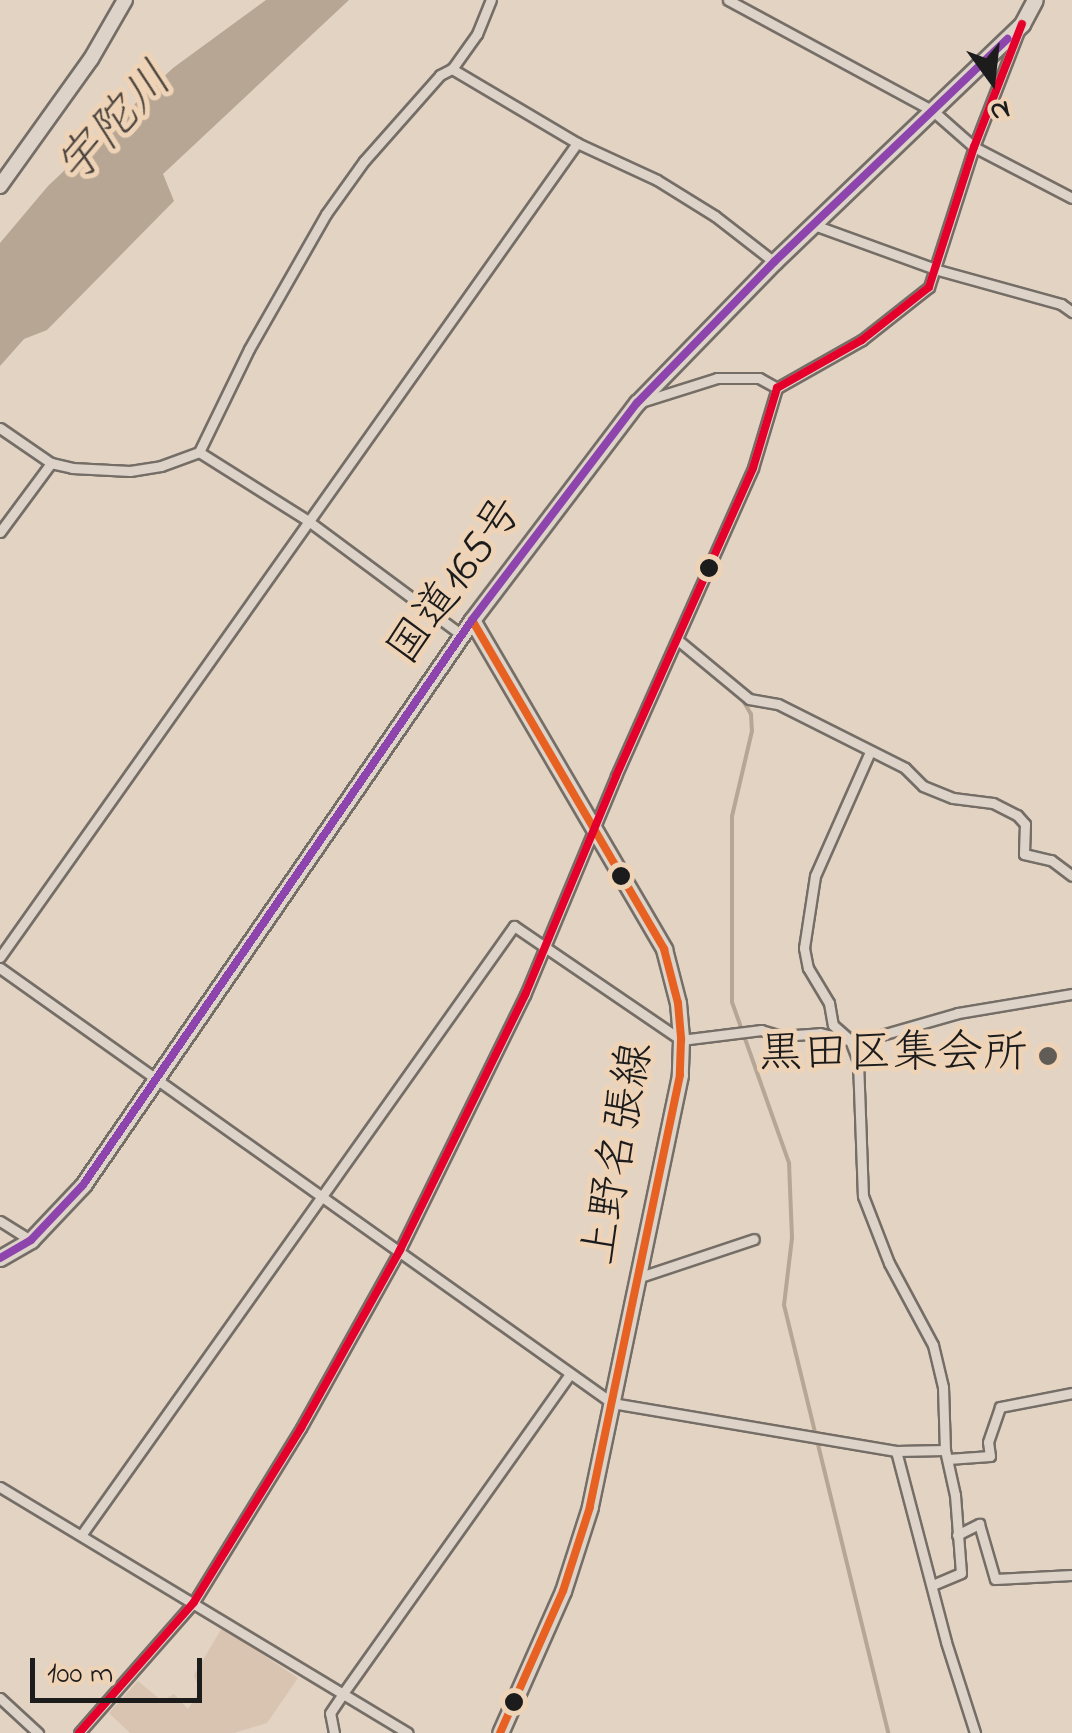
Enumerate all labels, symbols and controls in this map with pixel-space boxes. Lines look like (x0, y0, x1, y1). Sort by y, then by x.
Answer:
north arrow (942, 30, 1042, 130)
water label: 宇陀川 (46, 53, 186, 197)
text: N (985, 87, 1014, 132)
street label: 国道165号 (378, 487, 536, 677)
unlabelled marker (699, 558, 719, 578)
unlabelled marker (611, 866, 631, 886)
place label: 黒田区集会所 (758, 1029, 1028, 1083)
street label: 上野名張線 (574, 1039, 666, 1269)
marker: 黒田区集会所 (1037, 1045, 1059, 1067)
scale bar (35, 1638, 208, 1700)
text: 100 m (47, 1653, 113, 1697)
unlabelled marker (504, 1692, 524, 1712)

